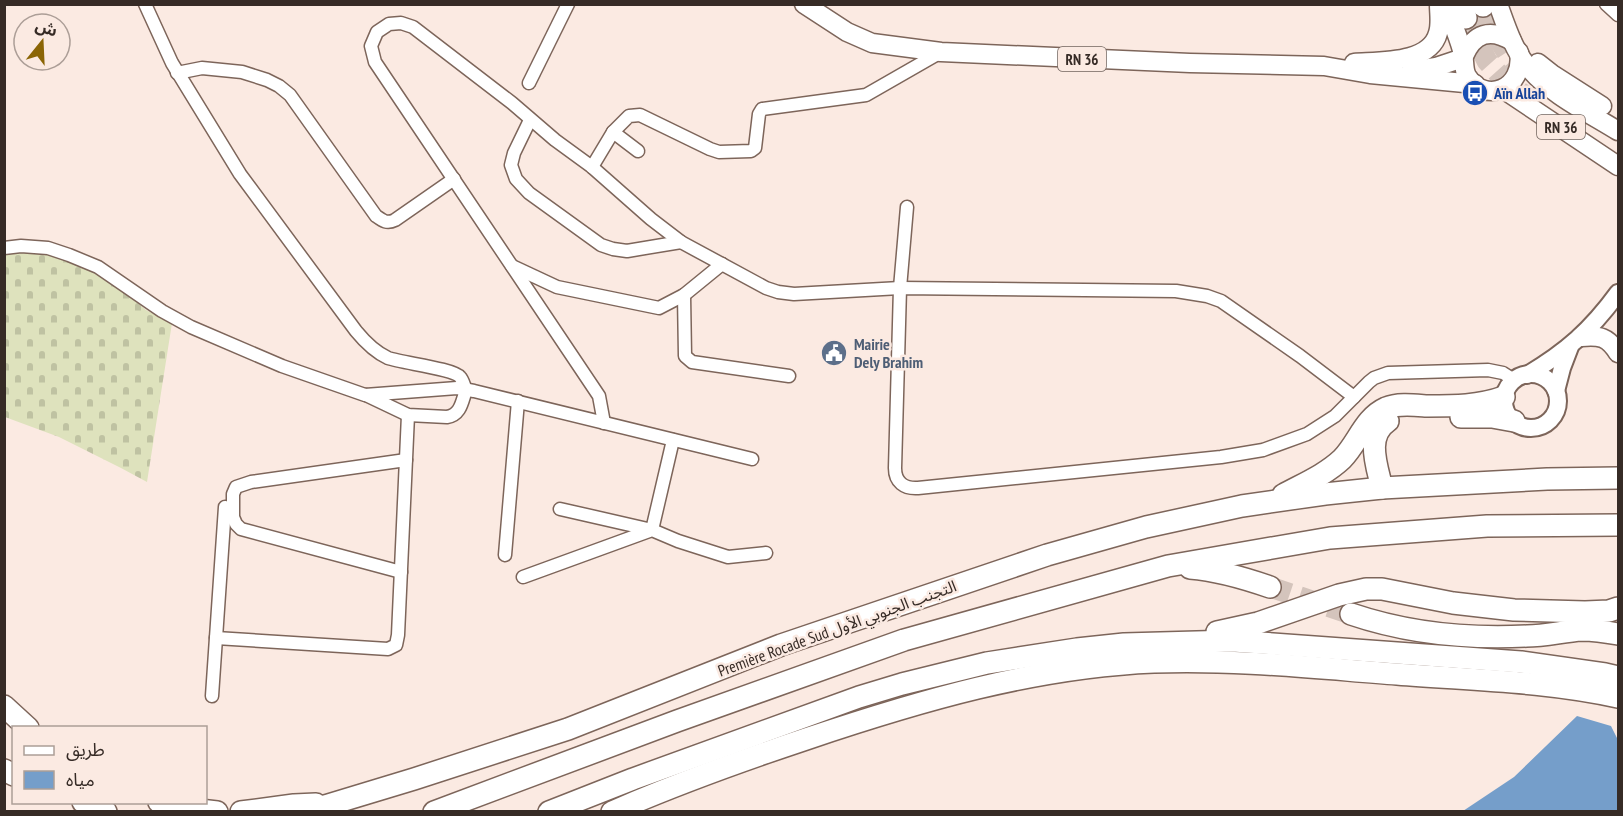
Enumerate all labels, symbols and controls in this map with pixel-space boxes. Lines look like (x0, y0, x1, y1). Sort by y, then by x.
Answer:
north arrow (12, 12, 72, 72)
text: ش (33, 15, 60, 41)
road number: RN 36 (1058, 47, 1106, 71)
bus stop icon: Aïn Allah (1460, 78, 1490, 108)
place label: Aïn Allah (1493, 83, 1545, 103)
road number: RN 36 (1537, 115, 1585, 139)
place label: Mairie Dely Brahim (854, 334, 923, 372)
public building icon: Mairie Dely Brahim (819, 338, 849, 368)
street label: Première Rocade Sud التجنب الجنوبي الأول (715, 575, 960, 683)
legend (12, 726, 207, 804)
text: طريق (66, 738, 105, 761)
text: مياه (66, 768, 95, 791)

